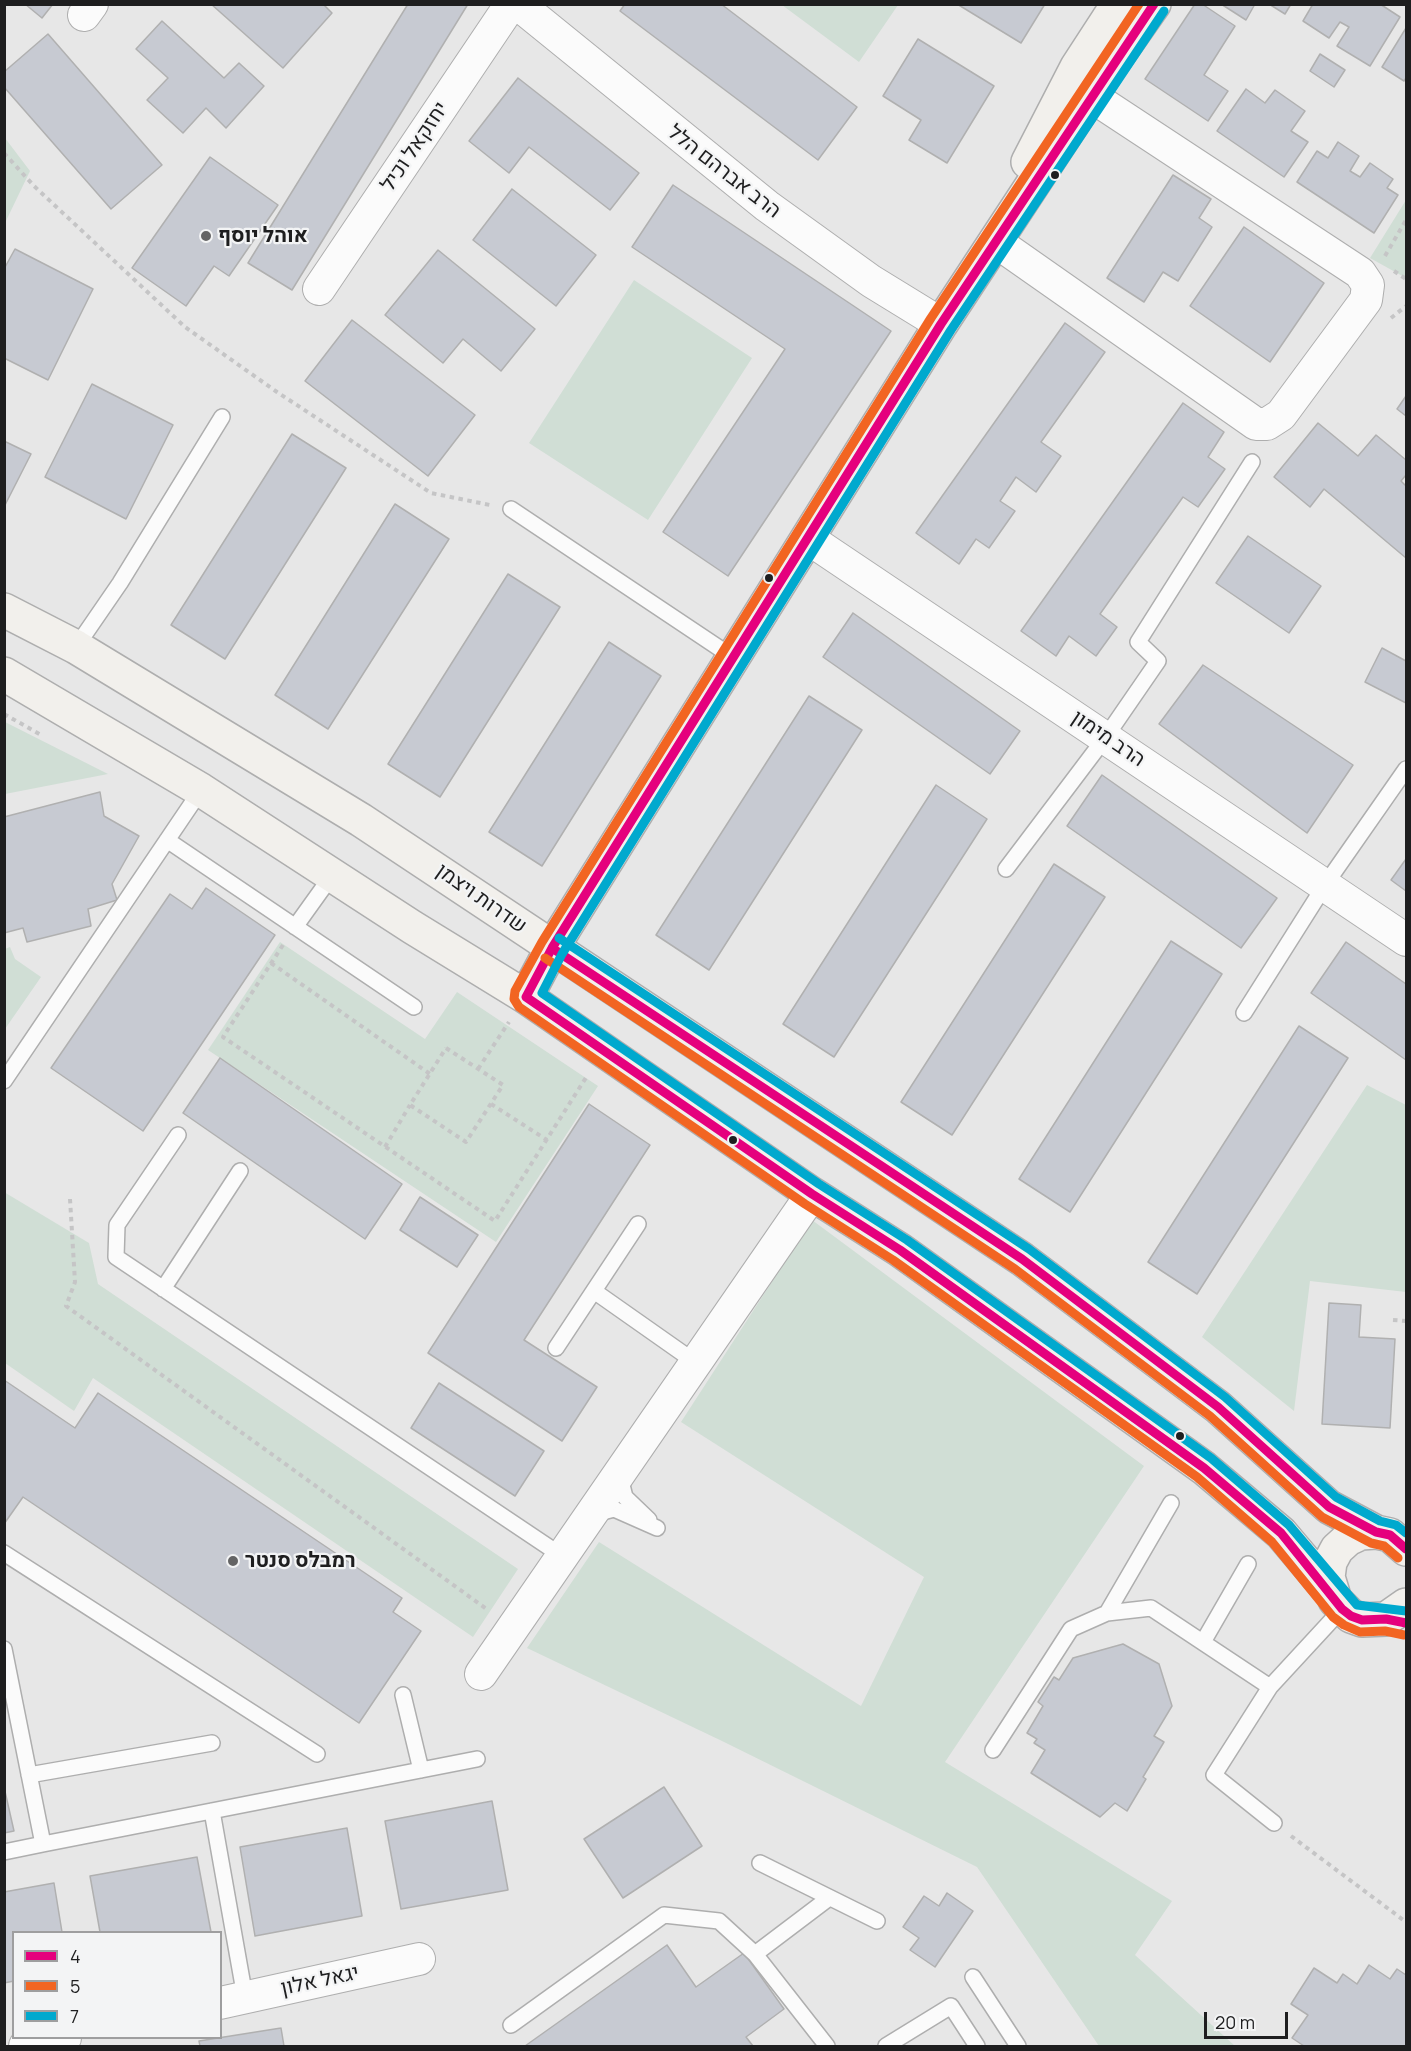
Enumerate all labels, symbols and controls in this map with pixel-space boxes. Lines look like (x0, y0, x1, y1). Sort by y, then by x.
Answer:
street label: יחזקאל וכיל (376, 97, 454, 197)
street label: הרב אברהם הלל (662, 120, 786, 224)
unlabelled marker (1049, 169, 1061, 181)
place label: אוהל יוסף (218, 223, 308, 249)
marker: אוהל יוסף (199, 229, 213, 243)
unlabelled marker (763, 572, 775, 584)
street label: הרב מימון (1066, 705, 1150, 773)
street label: שדרות ויצמן (431, 859, 531, 939)
unlabelled marker (727, 1134, 739, 1146)
unlabelled marker (1174, 1430, 1186, 1442)
place label: רמבלס סנטר (245, 1548, 356, 1574)
marker: רמבלס סנטר (226, 1554, 240, 1568)
legend (12, 1931, 222, 2039)
text: 4 (70, 1944, 81, 1968)
street label: יגאל אלון (279, 1960, 361, 2002)
text: 5 (70, 1974, 80, 1998)
scale bar (1207, 2000, 1291, 2038)
text: 7 (70, 2004, 79, 2028)
text: 20 m (1215, 2010, 1255, 2034)

